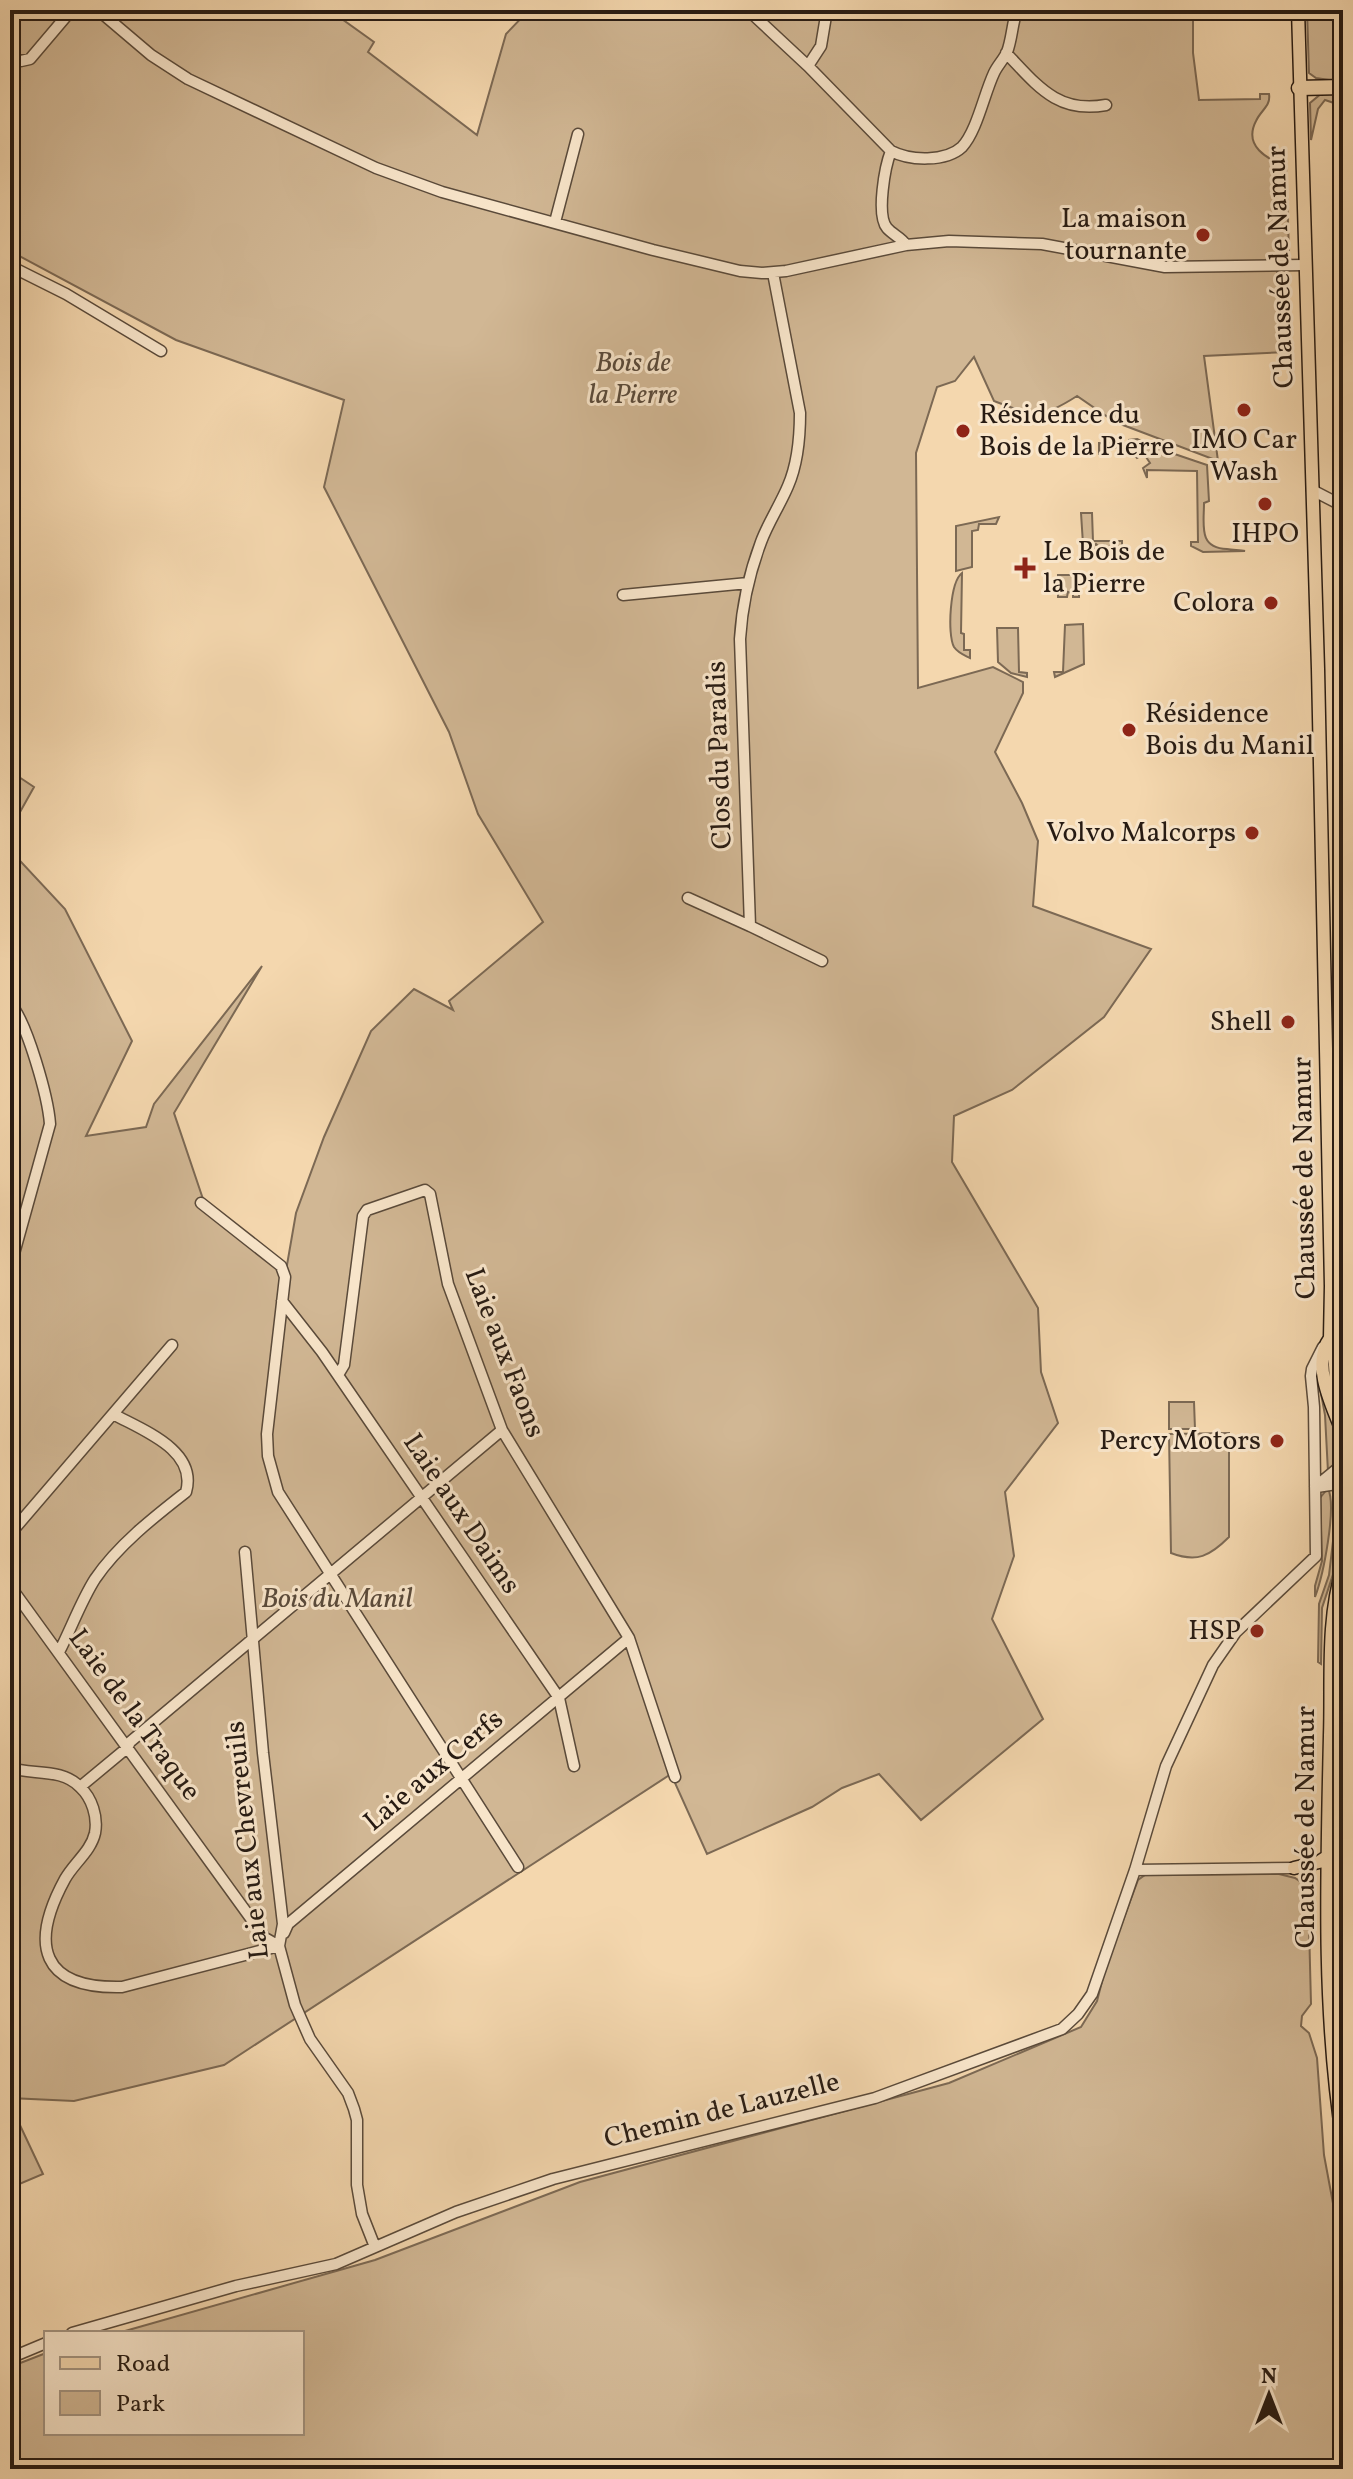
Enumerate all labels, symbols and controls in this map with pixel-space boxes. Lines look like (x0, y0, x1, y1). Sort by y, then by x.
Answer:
street label: Chaussée de Namur (1257, 145, 1305, 389)
place label: La maison tournante (1061, 200, 1187, 271)
marker: La maison tournante (1194, 226, 1212, 244)
park label: Bois de la Pierre (589, 344, 677, 415)
place label: Résidence du Bois de la Pierre (979, 396, 1175, 467)
marker: IMO Car Wash (1235, 401, 1253, 419)
place label: IMO Car Wash (1191, 421, 1297, 492)
marker: Résidence du Bois de la Pierre (954, 422, 972, 440)
marker: IHPO (1256, 495, 1274, 513)
place label: IHPO (1231, 515, 1299, 554)
place label: Le Bois de la Pierre (1043, 533, 1165, 604)
marker: Le Bois de la Pierre (1014, 557, 1036, 579)
place label: Colora (1173, 584, 1255, 623)
marker: Colora (1262, 594, 1280, 612)
street label: Clos du Paradis (697, 660, 743, 850)
place label: Résidence Bois du Manil (1145, 695, 1314, 766)
marker: Résidence Bois du Manil (1120, 721, 1138, 739)
place label: Volvo Malcorps (1046, 814, 1236, 853)
marker: Volvo Malcorps (1243, 824, 1261, 842)
place label: Shell (1210, 1003, 1272, 1042)
marker: Shell (1279, 1013, 1297, 1031)
street label: Chaussée de Namur (1283, 1056, 1327, 1300)
street label: Laie aux Faons (454, 1263, 554, 1443)
place label: Percy Motors (1099, 1422, 1261, 1461)
street label: Laie aux Daims (393, 1426, 529, 1602)
marker: Percy Motors (1268, 1432, 1286, 1450)
park label: Bois du Manil (261, 1580, 413, 1619)
place label: HSP (1188, 1612, 1241, 1651)
street label: Laie de la Traque (58, 1621, 210, 1809)
marker: HSP (1248, 1622, 1266, 1640)
street label: Laie aux Cerfs (356, 1701, 512, 1841)
street label: Chaussée de Namur (1287, 1705, 1326, 1948)
street label: Laie aux Chevreuils (216, 1719, 280, 1961)
street label: Chemin de Lauzelle (600, 2063, 844, 2159)
legend (44, 2331, 304, 2435)
text: Road (116, 2348, 170, 2382)
north arrow (1229, 2355, 1309, 2435)
text: N (1261, 2362, 1277, 2393)
text: Park (116, 2388, 165, 2422)

